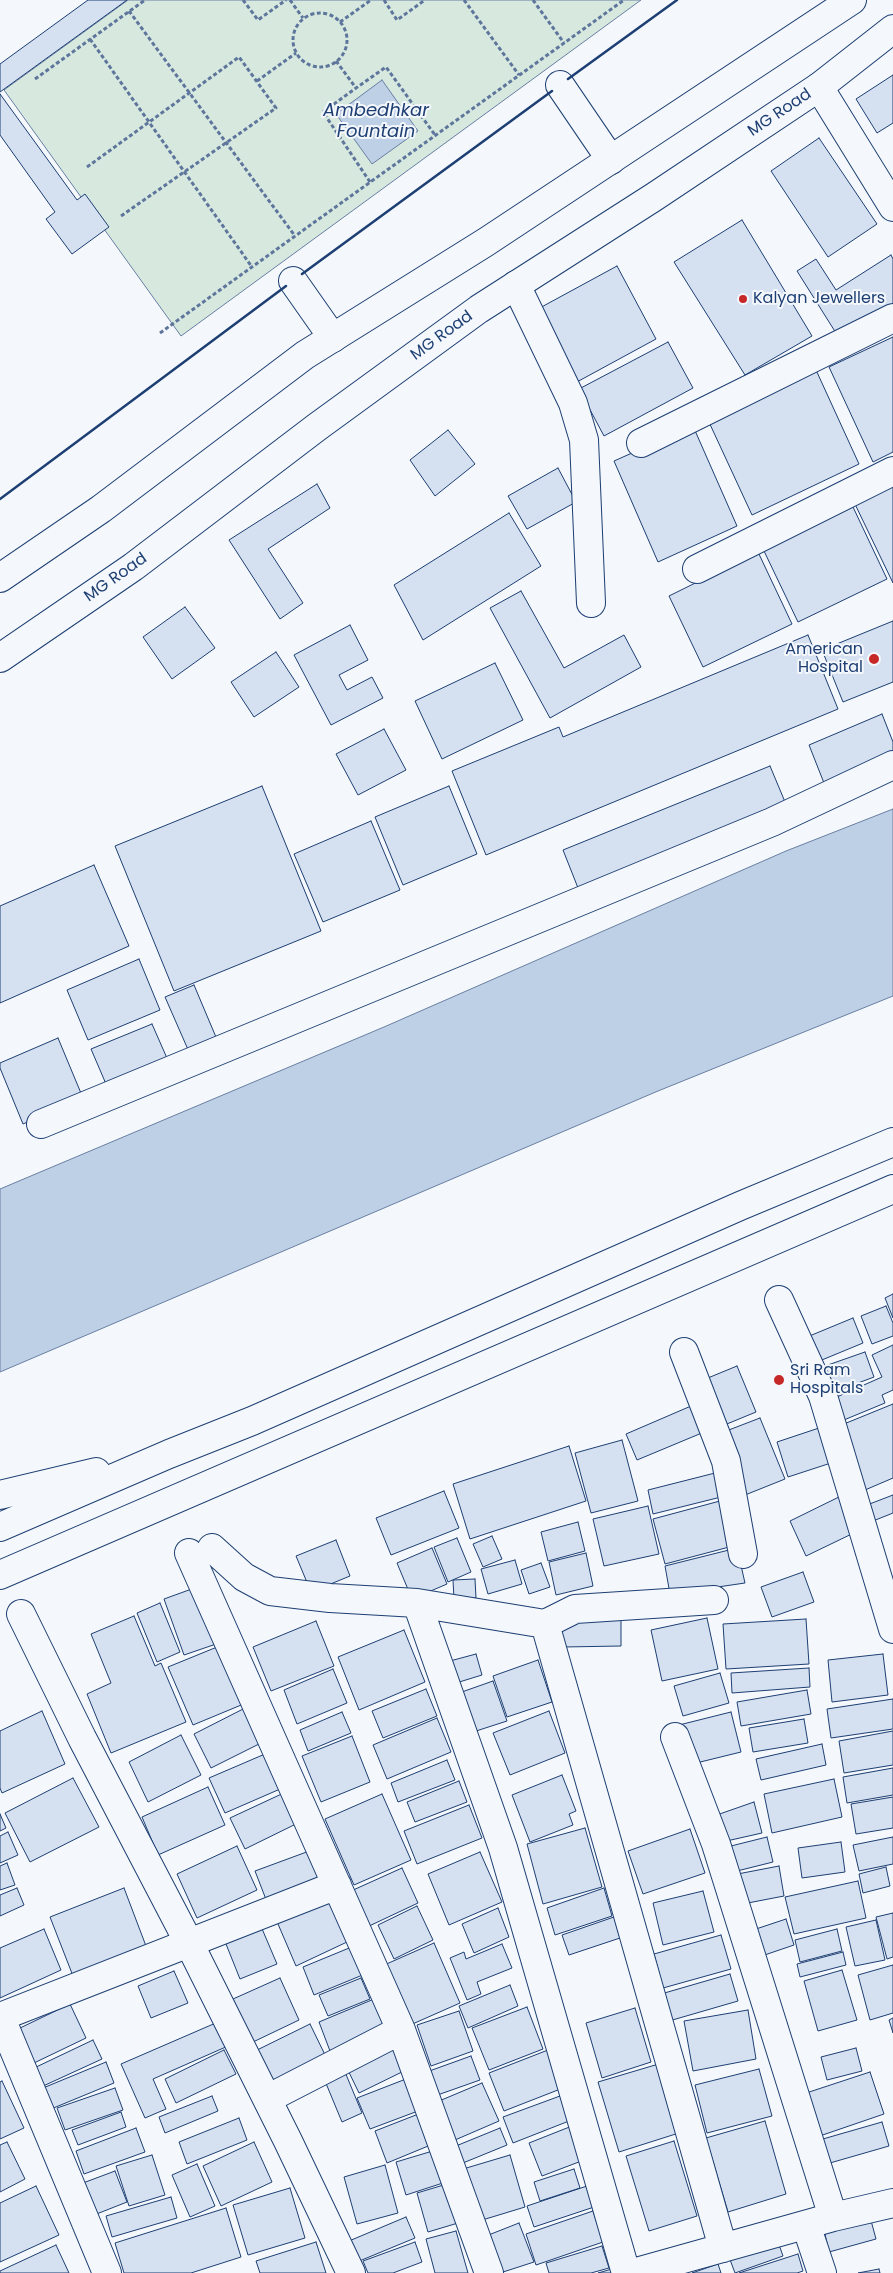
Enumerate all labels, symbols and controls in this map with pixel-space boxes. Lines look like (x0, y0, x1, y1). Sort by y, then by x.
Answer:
street label: MG Road (745, 85, 815, 141)
water label: Ambedhkar Fountain (323, 100, 429, 142)
place label: Kalyan Jewellers (753, 289, 885, 309)
marker: Kalyan Jewellers (737, 293, 749, 305)
street label: MG Road (407, 307, 477, 365)
street label: MG Road (81, 549, 151, 607)
place label: American Hospital (785, 640, 863, 678)
marker: American Hospital (867, 652, 881, 666)
place label: Sri Ram Hospitals (790, 1361, 863, 1399)
marker: Sri Ram Hospitals (772, 1373, 786, 1387)

